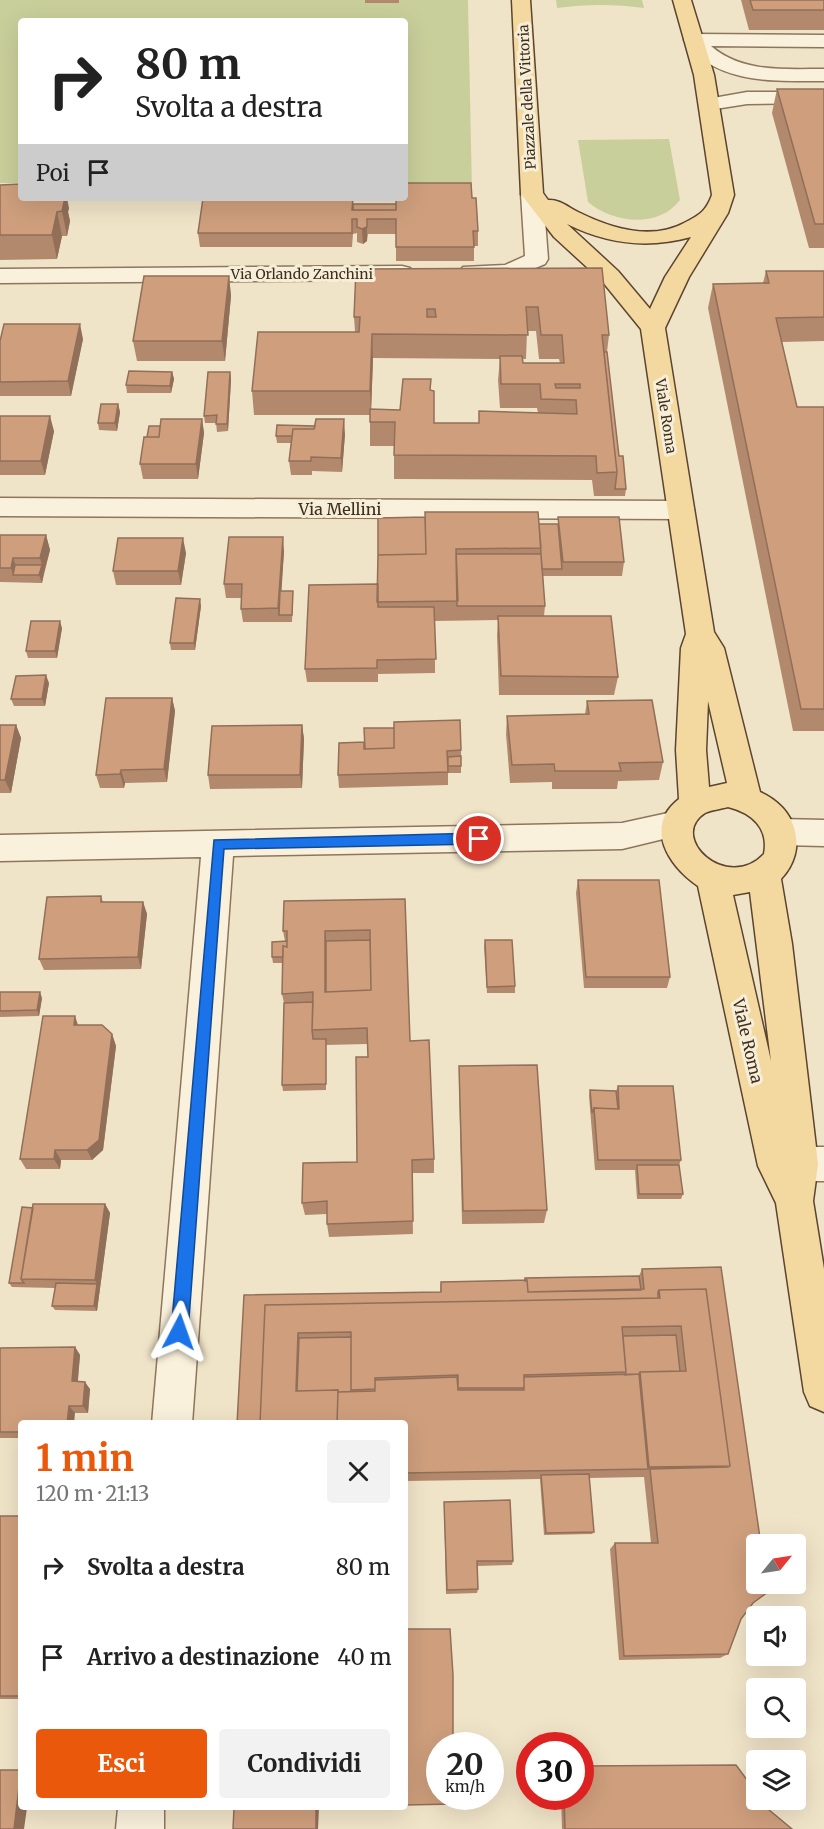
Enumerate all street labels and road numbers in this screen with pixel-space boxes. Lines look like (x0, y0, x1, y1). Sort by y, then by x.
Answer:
street label: Piazzale della Vittoria (514, 24, 540, 170)
street label: Via Orlando Zanchini (230, 265, 374, 283)
street label: Viale Roma (651, 376, 681, 455)
street label: Via Mellini (298, 499, 381, 519)
street label: Viale Roma (728, 996, 768, 1086)

